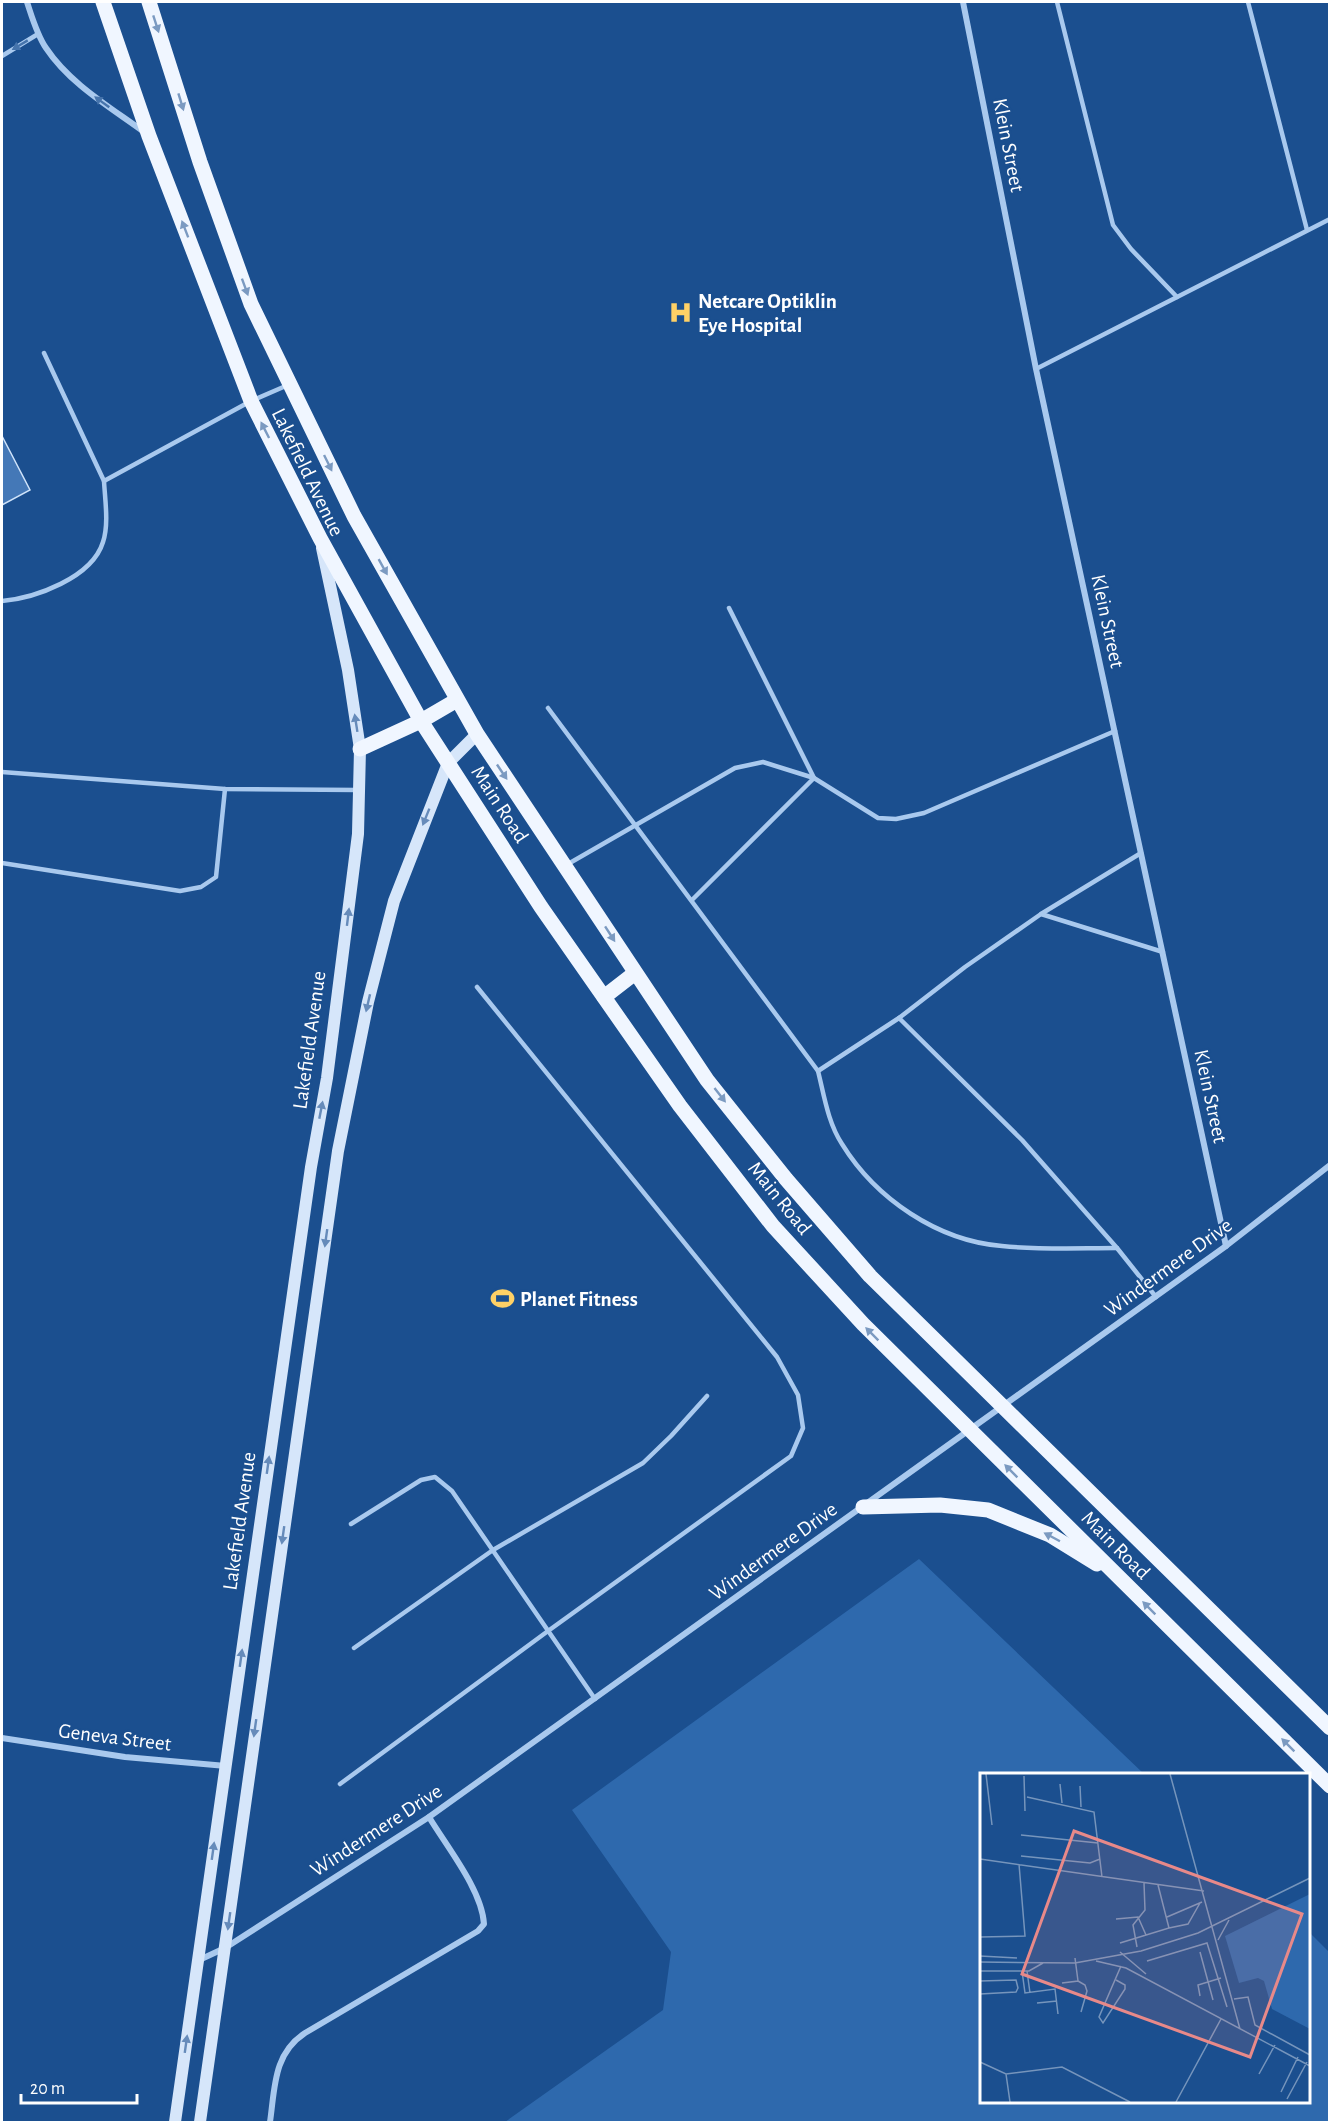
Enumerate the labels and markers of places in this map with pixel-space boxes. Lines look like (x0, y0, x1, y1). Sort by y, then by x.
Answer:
place label: Netcare Optiklin Eye Hospital (698, 291, 837, 336)
hospital icon: Netcare Optiklin Eye Hospital (667, 300, 693, 326)
sports icon: Planet Fitness (489, 1286, 515, 1312)
place label: Planet Fitness (520, 1289, 638, 1310)

